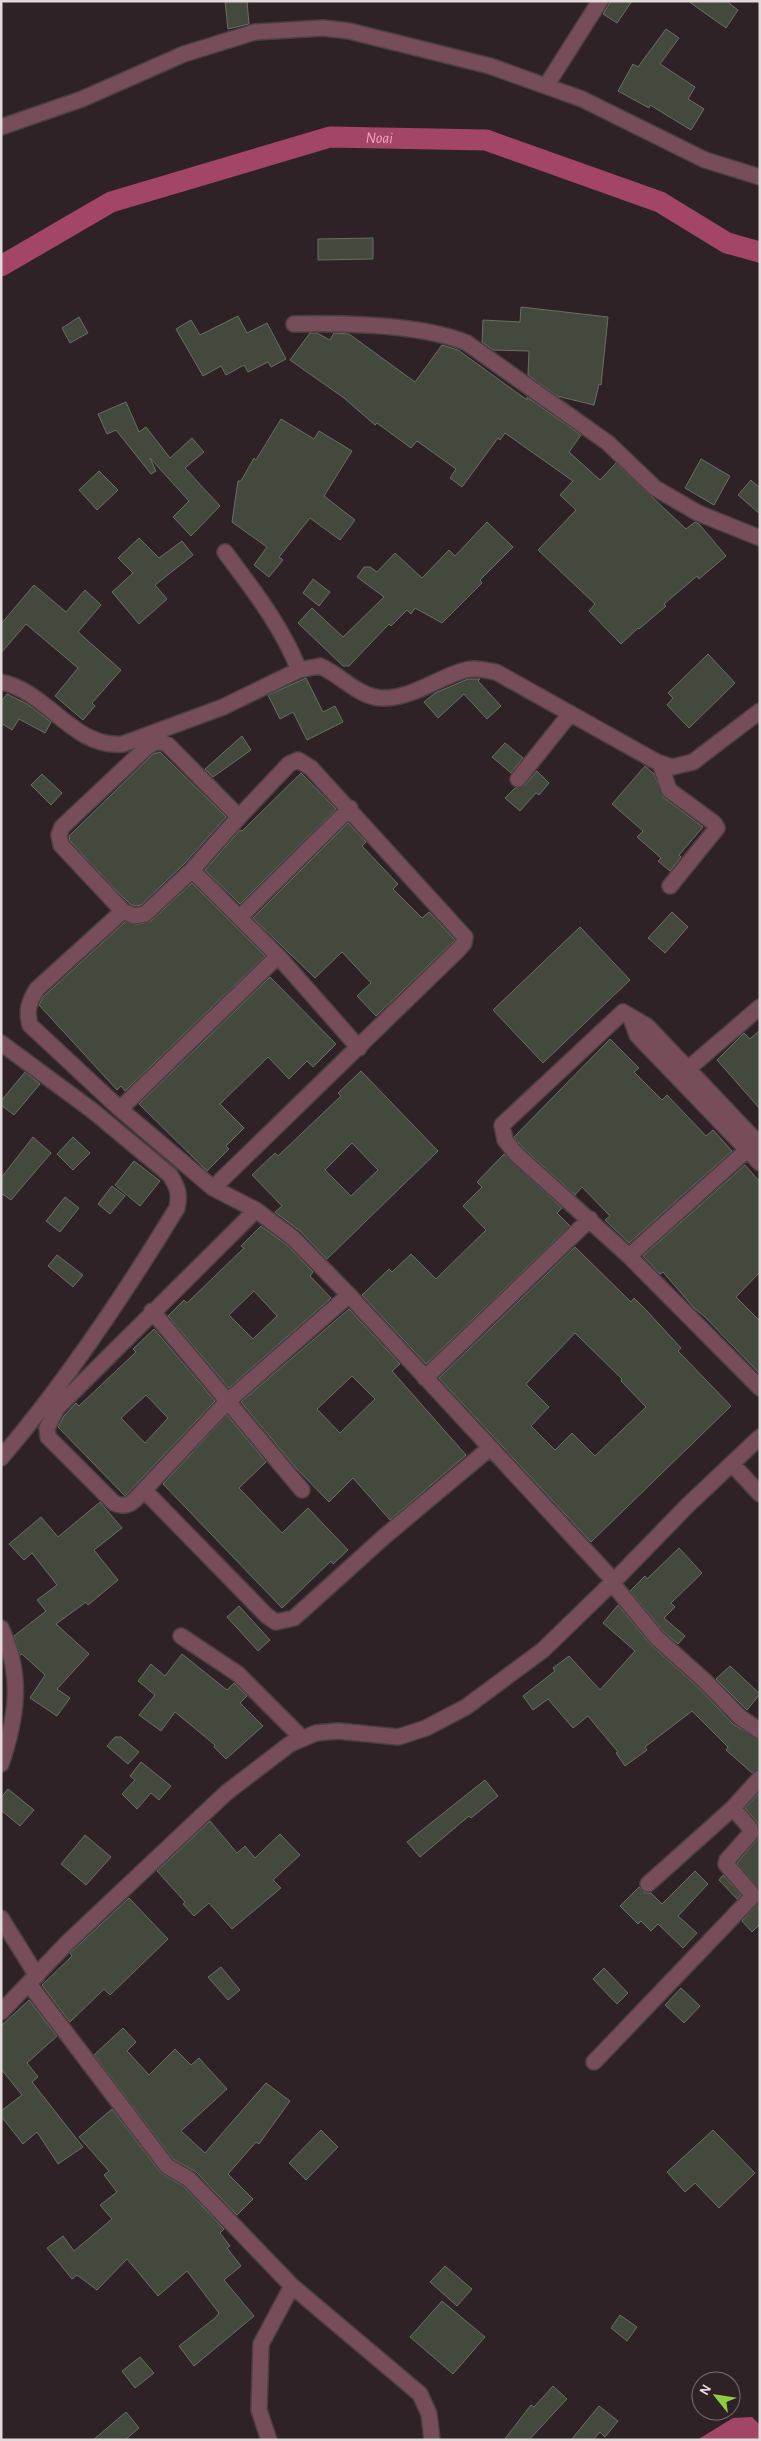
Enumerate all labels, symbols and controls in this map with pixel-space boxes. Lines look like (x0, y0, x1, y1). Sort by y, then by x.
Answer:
water label: Noai (365, 130, 394, 146)
north arrow (691, 2371, 741, 2421)
text: N (697, 2382, 714, 2398)

